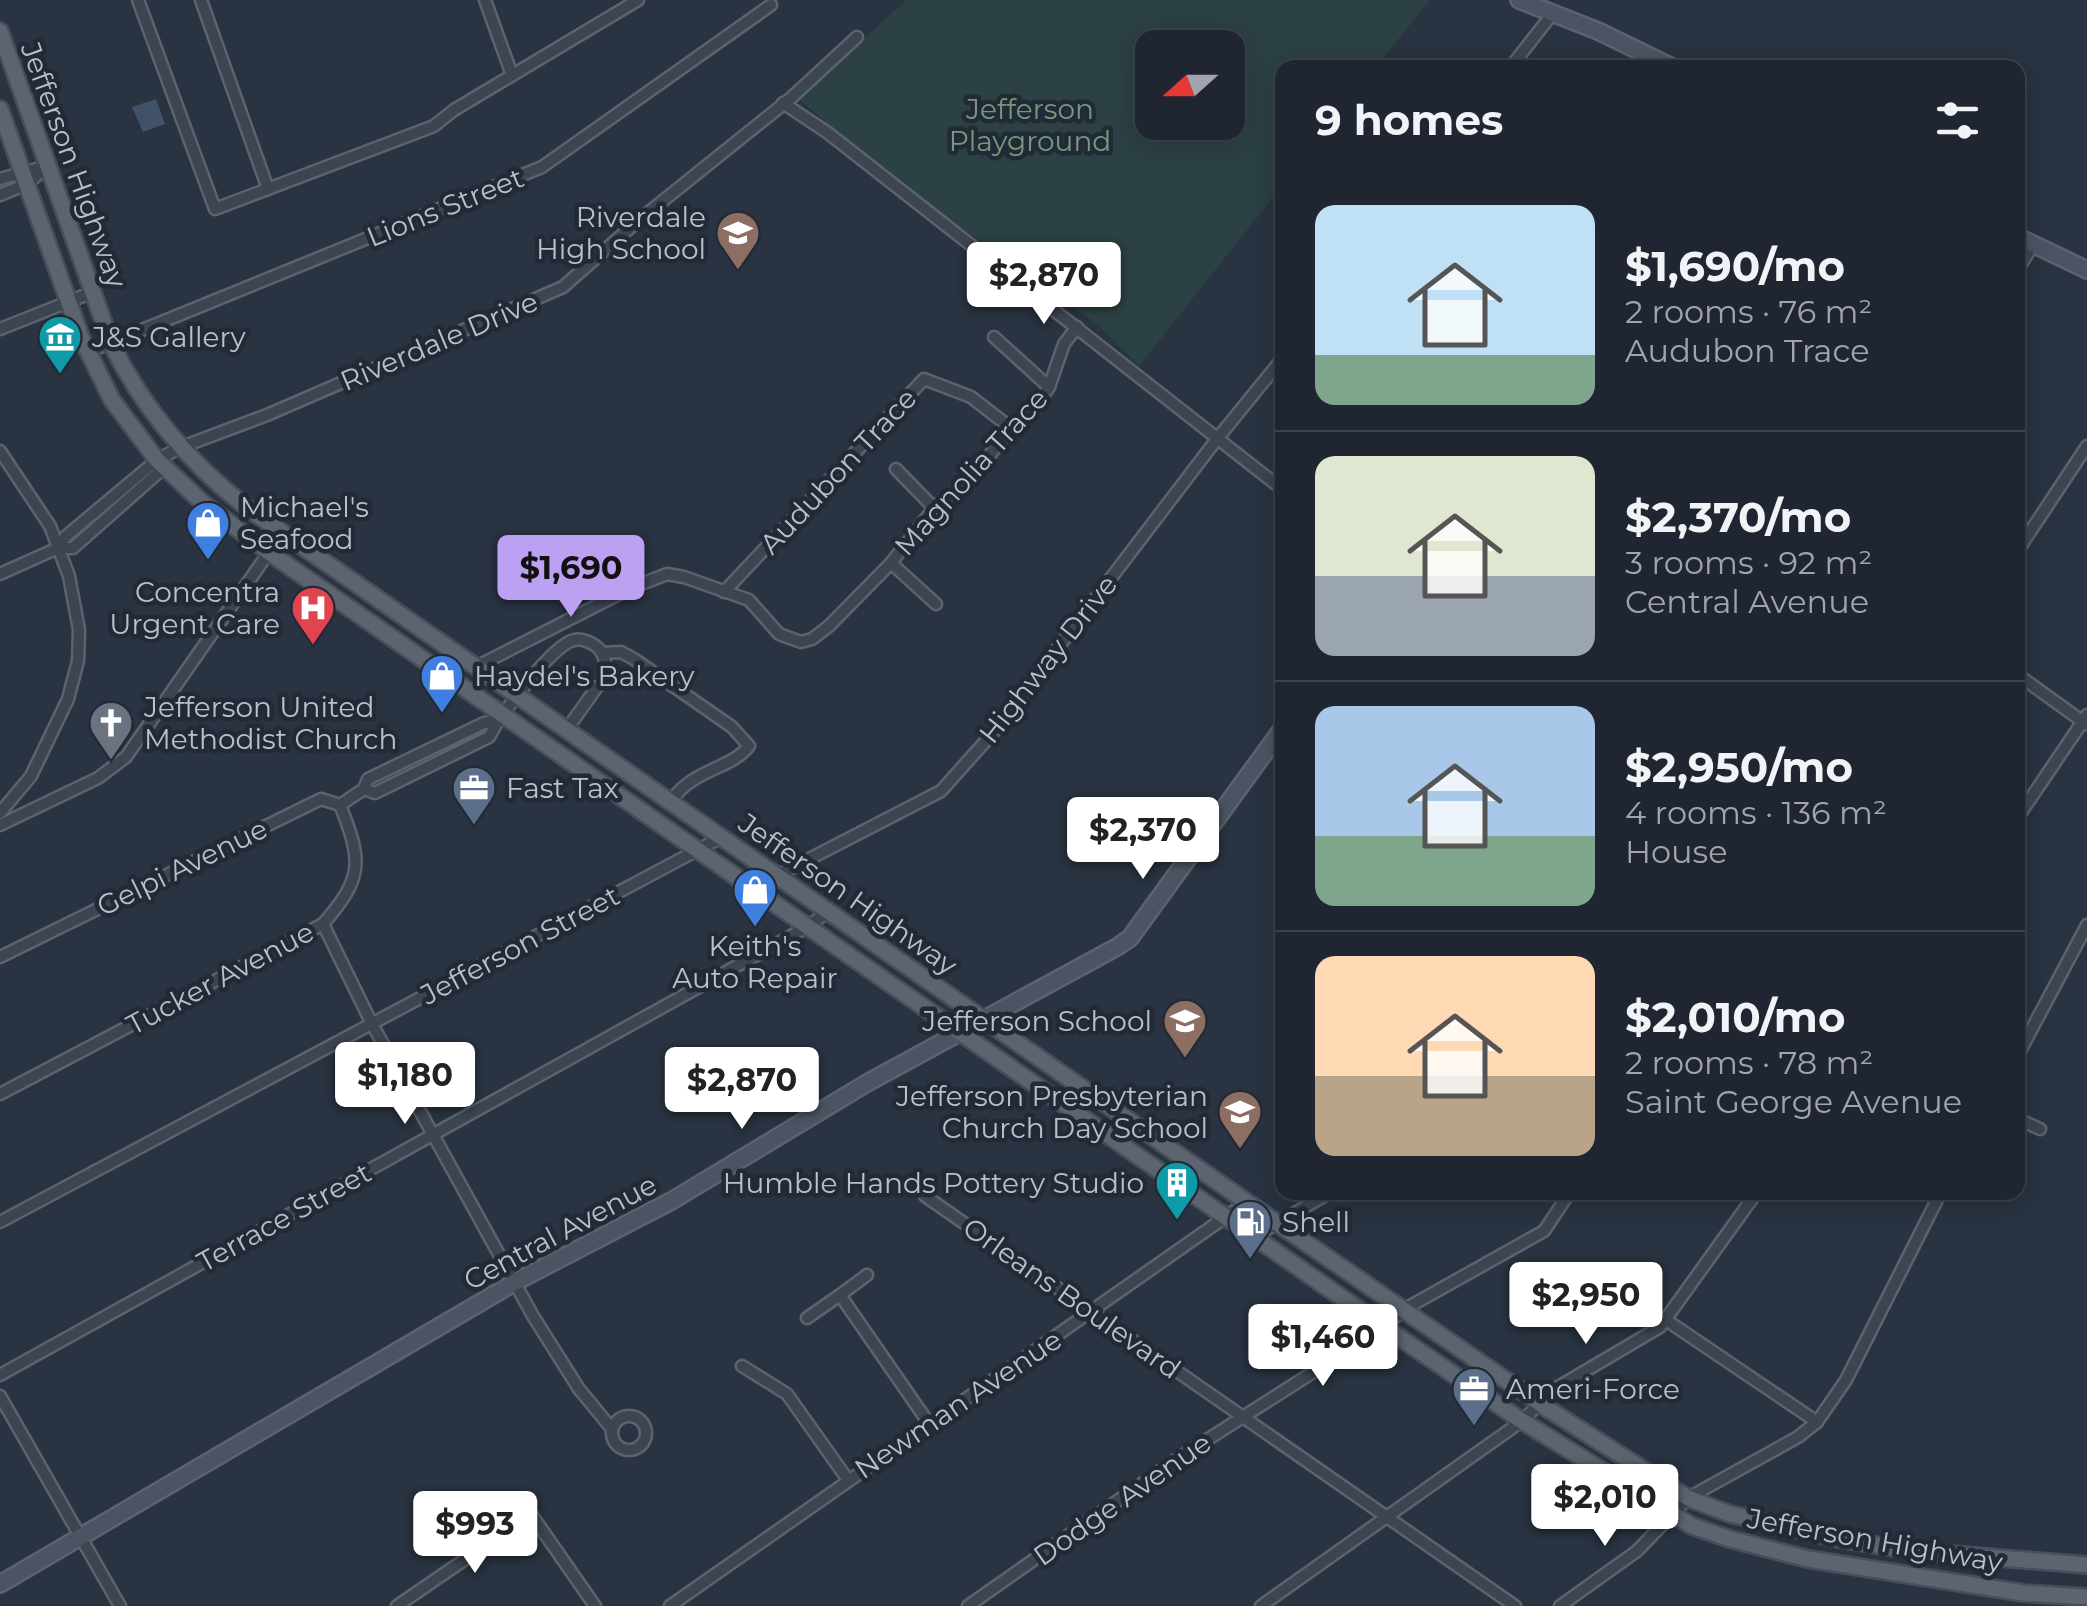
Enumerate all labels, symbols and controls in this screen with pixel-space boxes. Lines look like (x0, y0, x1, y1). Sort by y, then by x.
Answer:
north arrow (1135, 30, 1245, 140)
map controls (1135, 30, 1245, 140)
street label: Jefferson Highway (13, 37, 134, 293)
park label: Jefferson Playground (949, 92, 1111, 158)
icon: filters (1930, 93, 1985, 148)
text: 9 homes (1315, 94, 1503, 146)
street label: Lions Street (362, 160, 528, 254)
place label: Riverdale High School (536, 200, 706, 266)
school or university icon: Riverdale High School (715, 210, 761, 271)
text: $1,690/mo (1625, 240, 1845, 292)
pin: $2,870 (963, 242, 1125, 327)
icon: home (1395, 245, 1515, 365)
text: $2,870 (989, 255, 1099, 294)
street label: Riverdale Drive (335, 284, 543, 398)
text: 2 rooms · 76 m² (1625, 292, 1872, 331)
museum icon: J&S Gallery (37, 314, 83, 375)
place label: J&S Gallery (91, 320, 247, 354)
text: Audubon Trace (1625, 331, 1870, 370)
street label: Audubon Trace (753, 381, 923, 561)
street label: Magnolia Trace (887, 382, 1055, 562)
place label: Michael's Seafood (240, 490, 369, 556)
text: $2,370/mo (1625, 491, 1851, 543)
icon: home (1395, 496, 1515, 616)
shop icon: Michael's Seafood (185, 500, 231, 561)
pin: $1,690 (490, 535, 652, 620)
text: 3 rooms · 92 m² (1625, 543, 1872, 582)
text: $1,690 (519, 548, 623, 587)
street label: Highway Drive (972, 568, 1124, 750)
place label: Concentra Urgent Care (109, 575, 280, 641)
text: Central Avenue (1625, 582, 1869, 621)
hospital icon: Concentra Urgent Care (290, 585, 336, 646)
shop icon: Haydel's Bakery (419, 653, 465, 714)
place label: Haydel's Bakery (474, 659, 695, 693)
place label: Jefferson United Methodist Church (143, 690, 397, 756)
church icon: Jefferson United Methodist Church (88, 700, 134, 761)
text: $2,950/mo (1625, 741, 1853, 793)
icon: home (1395, 746, 1515, 866)
office icon: Fast Tax (451, 765, 497, 826)
place label: Fast Tax (506, 771, 619, 805)
text: 4 rooms · 136 m² (1625, 793, 1887, 832)
pin: $2,370 (1062, 797, 1224, 882)
street label: Jefferson Highway (731, 805, 964, 983)
text: $2,370 (1089, 810, 1197, 849)
street label: Gelpi Avenue (91, 811, 273, 923)
text: House (1625, 832, 1728, 871)
shop icon: Keith's Auto Repair (732, 867, 778, 928)
street label: Jefferson Street (414, 878, 625, 1012)
street label: Tucker Avenue (120, 914, 320, 1042)
place label: Keith's Auto Repair (672, 929, 838, 995)
text: $2,010/mo (1625, 991, 1845, 1043)
icon: home (1395, 996, 1515, 1116)
school or university icon: Jefferson School (1162, 998, 1208, 1059)
place label: Jefferson School (921, 1004, 1152, 1038)
pin: $1,180 (324, 1042, 486, 1127)
text: 2 rooms · 78 m² (1625, 1043, 1873, 1082)
pin: $2,870 (661, 1047, 823, 1132)
text: $1,180 (357, 1055, 453, 1094)
text: $2,870 (687, 1060, 797, 1099)
place label: Jefferson Presbyterian Church Day School (895, 1079, 1208, 1145)
text: Saint George Avenue (1625, 1082, 1962, 1121)
school or university icon: Jefferson Presbyterian Church Day School (1217, 1089, 1263, 1150)
street label: Terrace Street (191, 1155, 377, 1279)
building icon: Humble Hands Pottery Studio (1154, 1160, 1200, 1221)
place label: Humble Hands Pottery Studio (723, 1166, 1144, 1200)
street label: Central Avenue (458, 1167, 662, 1297)
fuel station icon: Shell (1227, 1199, 1273, 1260)
place label: Shell (1282, 1205, 1350, 1239)
street label: Orleans Boulevard (957, 1210, 1187, 1386)
pin: $2,950 (1505, 1262, 1667, 1347)
text: $2,950 (1531, 1275, 1641, 1314)
pin: $1,460 (1242, 1304, 1404, 1389)
text: $1,460 (1270, 1317, 1376, 1356)
street label: Newman Avenue (848, 1322, 1068, 1486)
office icon: Ameri-Force (1451, 1366, 1497, 1427)
place label: Ameri-Force (1506, 1372, 1680, 1406)
street label: Dodge Avenue (1027, 1425, 1217, 1573)
pin: $2,010 (1524, 1464, 1686, 1549)
text: $2,010 (1553, 1477, 1657, 1516)
pin: $993 (416, 1491, 534, 1576)
street label: Jefferson Highway (1744, 1501, 2006, 1579)
text: $993 (435, 1504, 515, 1543)

